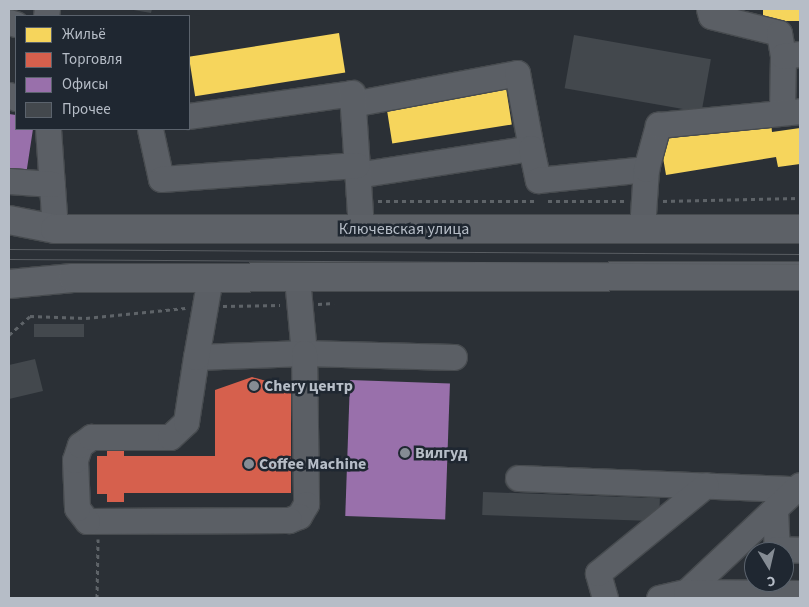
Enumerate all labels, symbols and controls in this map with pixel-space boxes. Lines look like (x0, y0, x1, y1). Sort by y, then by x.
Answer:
legend (15, 15, 190, 130)
text: Жильё (62, 24, 106, 45)
text: Торговля (62, 49, 122, 70)
text: Офисы (62, 74, 108, 95)
text: Прочее (62, 99, 111, 120)
street label: Ключевская улица (339, 219, 469, 239)
place label: Chery центр (264, 376, 353, 396)
marker: Chery центр (248, 380, 260, 392)
place label: Вилгуд (415, 443, 467, 463)
marker: Вилгуд (399, 447, 411, 459)
place label: Coffee Machine (259, 454, 366, 474)
marker: Coffee Machine (243, 458, 255, 470)
north arrow (744, 542, 794, 592)
text: С (766, 570, 777, 591)

